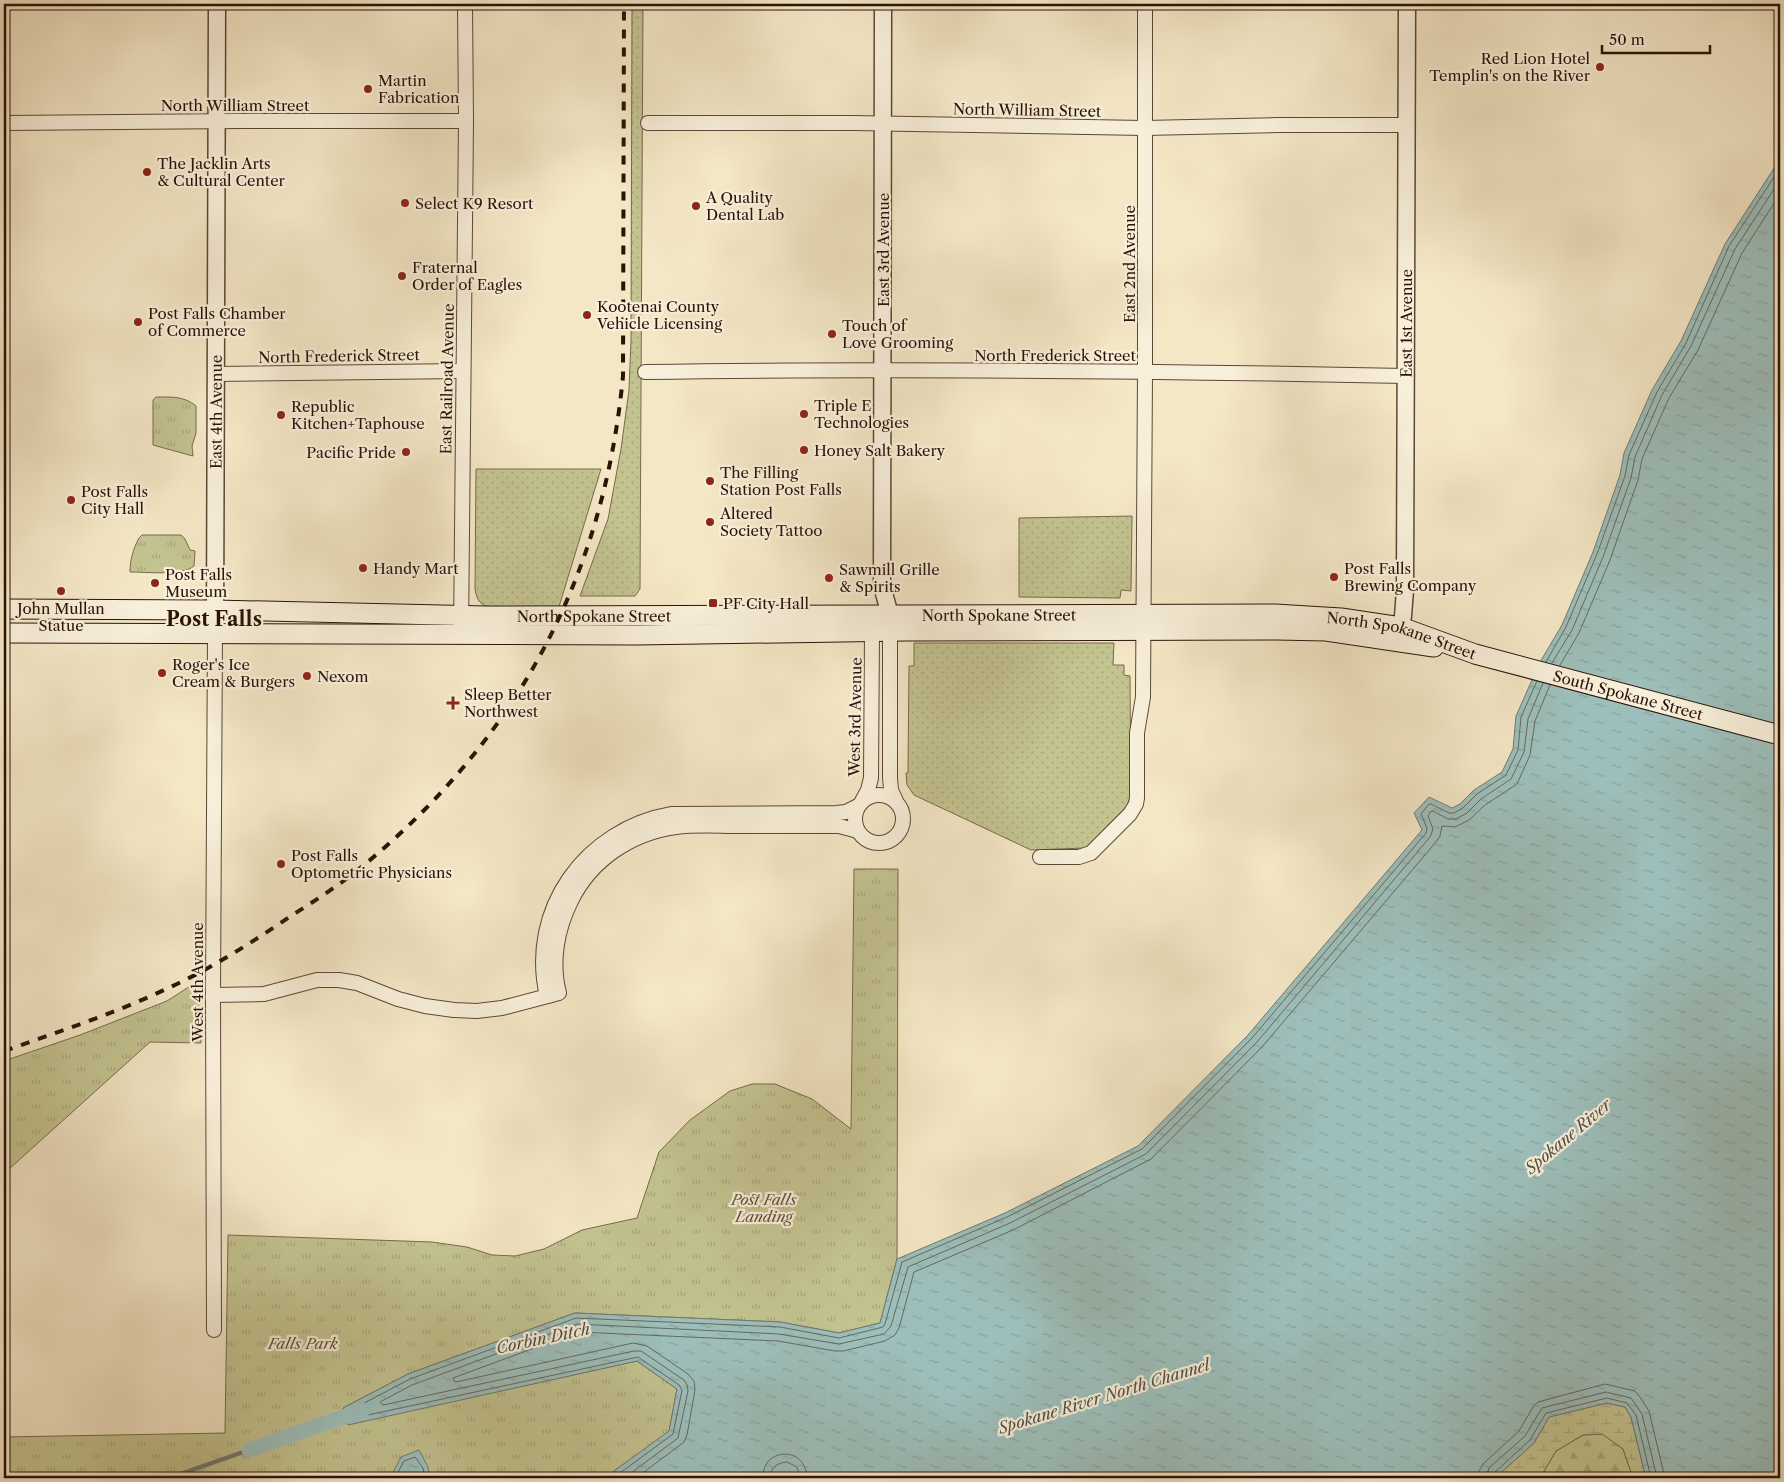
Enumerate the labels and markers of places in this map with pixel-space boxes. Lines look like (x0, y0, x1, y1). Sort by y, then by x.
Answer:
place label: Red Lion Hotel Templin's on the River (1429, 49, 1591, 85)
marker: Red Lion Hotel Templin's on the River (1594, 61, 1606, 73)
place label: Martin Fabrication (378, 71, 460, 107)
marker: Martin Fabrication (362, 83, 374, 95)
place label: The Jacklin Arts & Cultural Center (157, 154, 286, 190)
marker: The Jacklin Arts & Cultural Center (141, 166, 153, 178)
place label: A Quality Dental Lab (705, 188, 784, 224)
place label: Select K9 Resort (415, 194, 534, 213)
marker: Select K9 Resort (399, 197, 411, 209)
marker: A Quality Dental Lab (690, 200, 702, 212)
place label: Fraternal Order of Eagles (412, 258, 522, 294)
marker: Fraternal Order of Eagles (396, 270, 408, 282)
place label: Kootenai County Vehicle Licensing (596, 297, 722, 333)
place label: Post Falls Chamber of Commerce (148, 304, 286, 340)
marker: Kootenai County Vehicle Licensing (581, 309, 593, 321)
marker: Post Falls Chamber of Commerce (132, 316, 144, 328)
place label: Touch of Love Grooming (842, 316, 953, 352)
marker: Touch of Love Grooming (826, 328, 838, 340)
place label: Triple E Technologies (814, 396, 909, 432)
place label: Republic Kitchen+Taphouse (291, 397, 425, 433)
marker: Triple E Technologies (798, 408, 810, 420)
marker: Republic Kitchen+Taphouse (275, 409, 287, 421)
place label: Honey Salt Bakery (814, 441, 946, 460)
place label: Pacific Pride (306, 443, 396, 462)
marker: Honey Salt Bakery (798, 444, 810, 456)
marker: Pacific Pride (400, 446, 412, 458)
place label: The Filling Station Post Falls (720, 463, 842, 499)
marker: The Filling Station Post Falls (704, 475, 716, 487)
place label: Post Falls City Hall (81, 482, 148, 518)
marker: Post Falls City Hall (65, 494, 77, 506)
place label: Altered Society Tattoo (719, 504, 823, 540)
marker: Altered Society Tattoo (704, 516, 716, 528)
place label: Handy Mart (373, 559, 459, 578)
place label: Post Falls Brewing Company (1344, 559, 1477, 595)
place label: Sawmill Grille & Spirits (839, 560, 940, 596)
marker: Handy Mart (357, 562, 369, 574)
place label: Post Falls Museum (165, 565, 232, 601)
marker: Post Falls Brewing Company (1328, 571, 1340, 583)
marker: Sawmill Grille & Spirits (823, 572, 835, 584)
marker: Post Falls Museum (149, 577, 161, 589)
marker: John Mullan Statue (55, 585, 67, 597)
place label: PF City Hall (723, 594, 809, 613)
marker: PF City Hall (707, 597, 719, 609)
place label: John Mullan Statue (15, 599, 105, 635)
place label: Roger's Ice Cream & Burgers (172, 655, 295, 691)
marker: Roger's Ice Cream & Burgers (156, 667, 168, 679)
place label: Nexom (317, 667, 368, 686)
marker: Nexom (301, 670, 313, 682)
place label: Sleep Better Northwest (464, 685, 552, 721)
marker: Sleep Better Northwest (446, 696, 460, 710)
place label: Post Falls Optometric Physicians (291, 846, 452, 882)
marker: Post Falls Optometric Physicians (275, 858, 287, 870)

